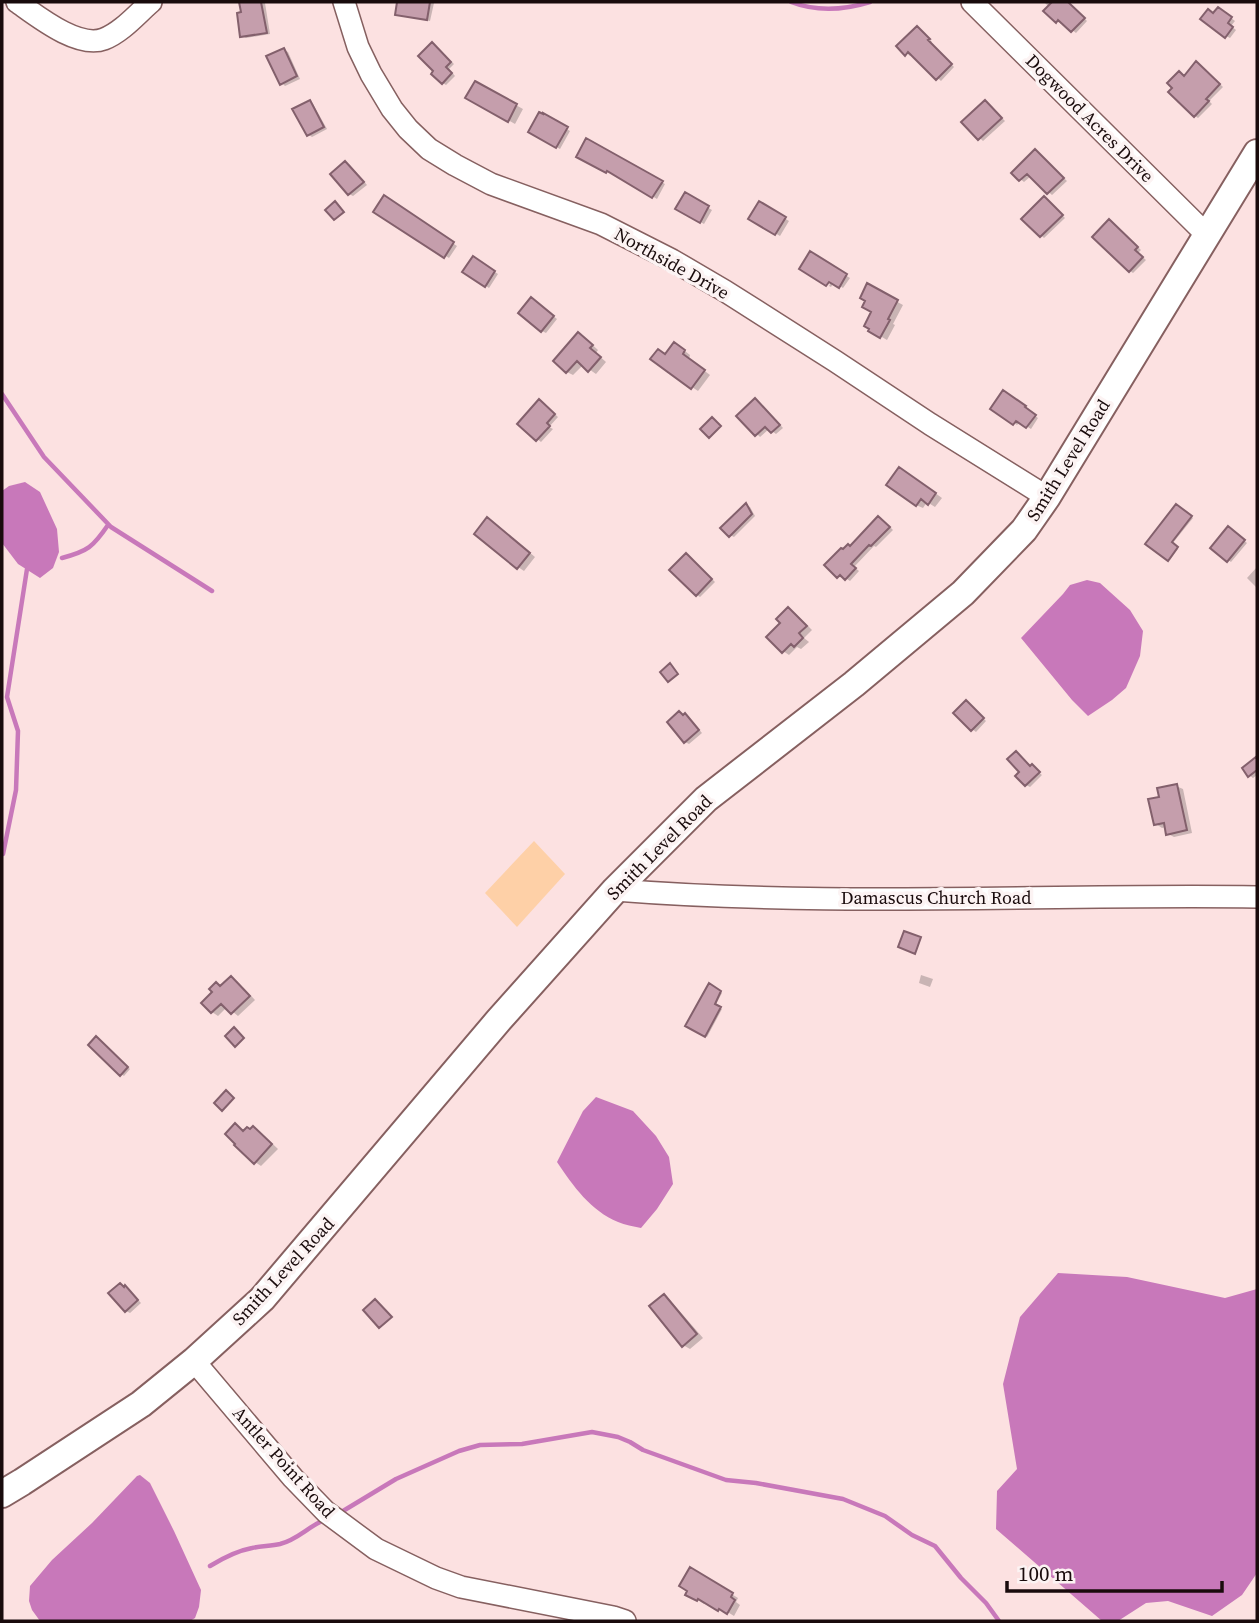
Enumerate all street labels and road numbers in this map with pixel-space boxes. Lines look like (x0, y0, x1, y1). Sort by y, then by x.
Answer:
street label: Dogwood Acres Drive (1020, 48, 1160, 188)
street label: Northside Drive (610, 221, 734, 305)
street label: Smith Level Road (1020, 394, 1116, 526)
street label: Smith Level Road (601, 789, 717, 905)
street label: Damascus Church Road (841, 885, 1031, 910)
street label: Smith Level Road (226, 1211, 340, 1331)
street label: Antler Point Road (227, 1401, 341, 1523)

